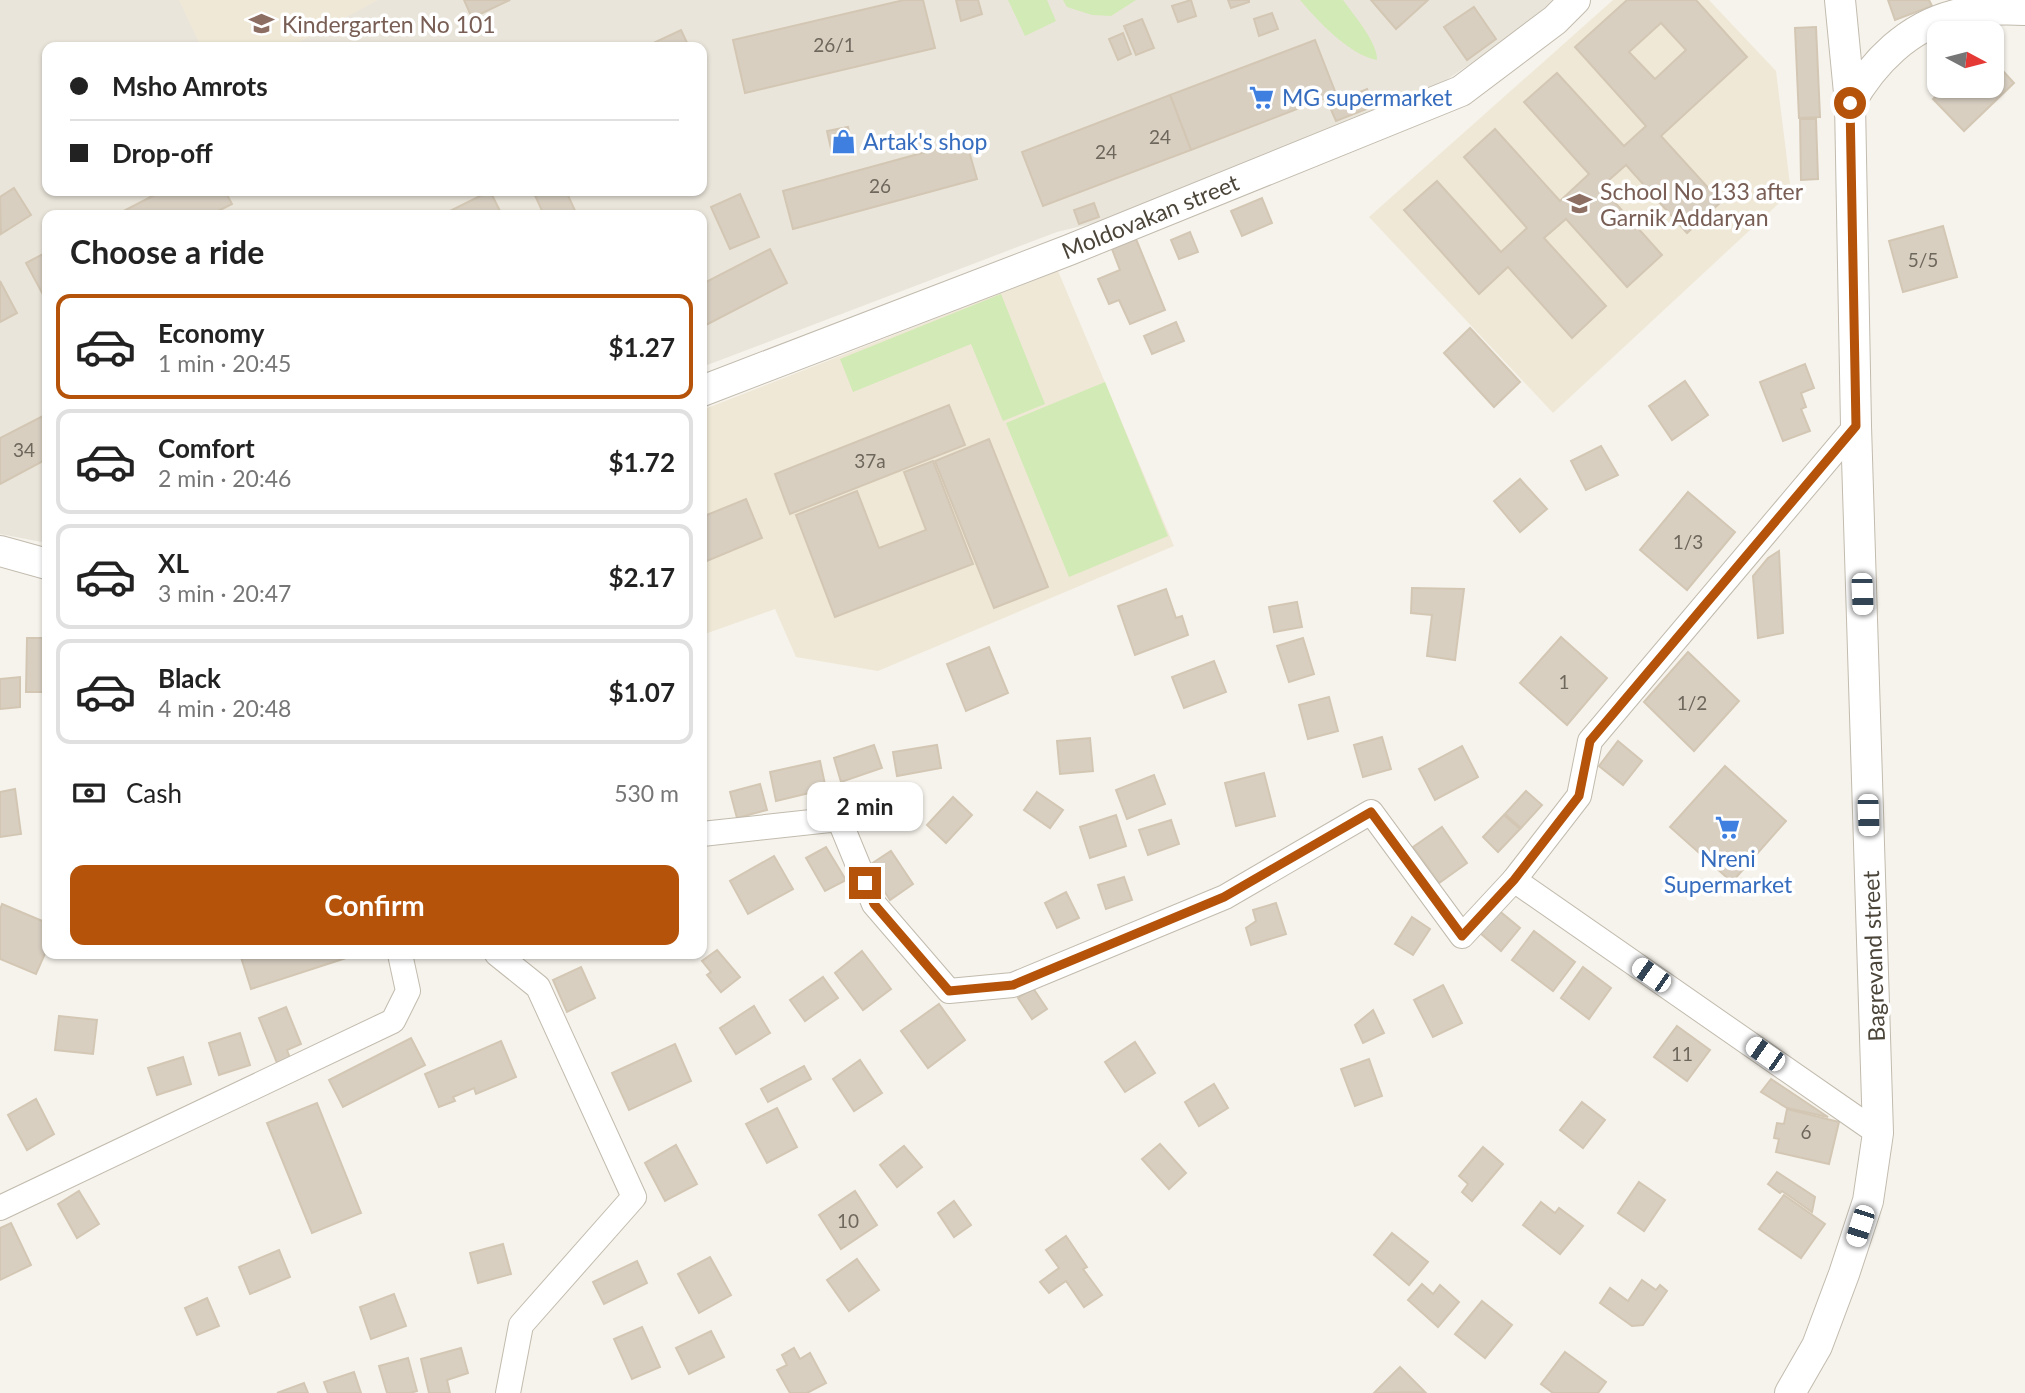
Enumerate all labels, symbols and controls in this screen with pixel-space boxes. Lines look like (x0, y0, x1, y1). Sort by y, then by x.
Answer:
school or university icon: Kindergarten No 101 (248, 10, 276, 38)
place label: Kindergarten No 101 (282, 10, 496, 38)
north arrow (1927, 21, 2004, 98)
map controls (1927, 21, 2004, 98)
house number: 26/1 (813, 33, 855, 56)
text: Msho Amrots (112, 70, 268, 102)
supermarket icon: MG supermarket (1248, 83, 1276, 111)
place label: MG supermarket (1282, 83, 1453, 111)
route start (1834, 87, 1866, 119)
house number: 24 (1149, 125, 1171, 148)
shop icon: Artak's shop (829, 127, 857, 155)
place label: Artak's shop (863, 127, 987, 155)
text: Drop-off (112, 137, 213, 169)
house number: 24 (1095, 140, 1117, 163)
street label: Moldovakan street (1057, 167, 1243, 264)
house number: 26 (869, 174, 891, 197)
place label: School No 133 after Garnik Addaryan (1600, 177, 1804, 231)
school or university icon: School No 133 after Garnik Addaryan (1566, 190, 1594, 218)
text: Choose a ride (70, 232, 264, 271)
house number: 5/5 (1908, 248, 1938, 271)
icon: car (74, 315, 137, 378)
text: Economy (158, 317, 264, 349)
text: $1.27 (609, 331, 675, 363)
text: 1 min · 20:45 (158, 349, 291, 377)
icon: car (74, 430, 137, 493)
text: Comfort (158, 432, 255, 464)
house number: 34 (13, 438, 35, 461)
text: $1.72 (609, 446, 675, 478)
house number: 37a (854, 449, 886, 472)
text: 2 min · 20:46 (158, 464, 291, 492)
house number: 1/3 (1673, 530, 1703, 553)
icon: car (74, 545, 137, 608)
text: XL (158, 547, 189, 579)
text: $2.17 (609, 561, 675, 593)
car (1851, 573, 1874, 615)
text: 3 min · 20:47 (158, 579, 291, 607)
icon: car (74, 660, 137, 723)
text: Black (158, 662, 221, 694)
house number: 1 (1558, 670, 1570, 693)
text: $1.07 (609, 676, 675, 708)
house number: 1/2 (1677, 691, 1707, 714)
text: 4 min · 20:48 (158, 694, 291, 722)
icon: cash (70, 774, 108, 812)
text: Cash (126, 777, 182, 809)
text: 530 m (614, 779, 679, 807)
callout: 2 min (807, 782, 923, 830)
text: 2 min (836, 792, 894, 820)
car (1857, 794, 1880, 836)
supermarket icon: Nreni Supermarket (1714, 814, 1742, 842)
place label: Nreni Supermarket (1664, 844, 1793, 898)
button: Confirm (70, 865, 679, 945)
route end (849, 867, 881, 899)
street label: Bagrevand street (1856, 869, 1890, 1042)
car (1628, 954, 1675, 996)
car (1742, 1033, 1789, 1075)
house number: 11 (1671, 1042, 1693, 1065)
house number: 6 (1800, 1120, 1812, 1143)
car (1844, 1203, 1877, 1249)
house number: 10 (837, 1209, 859, 1232)

